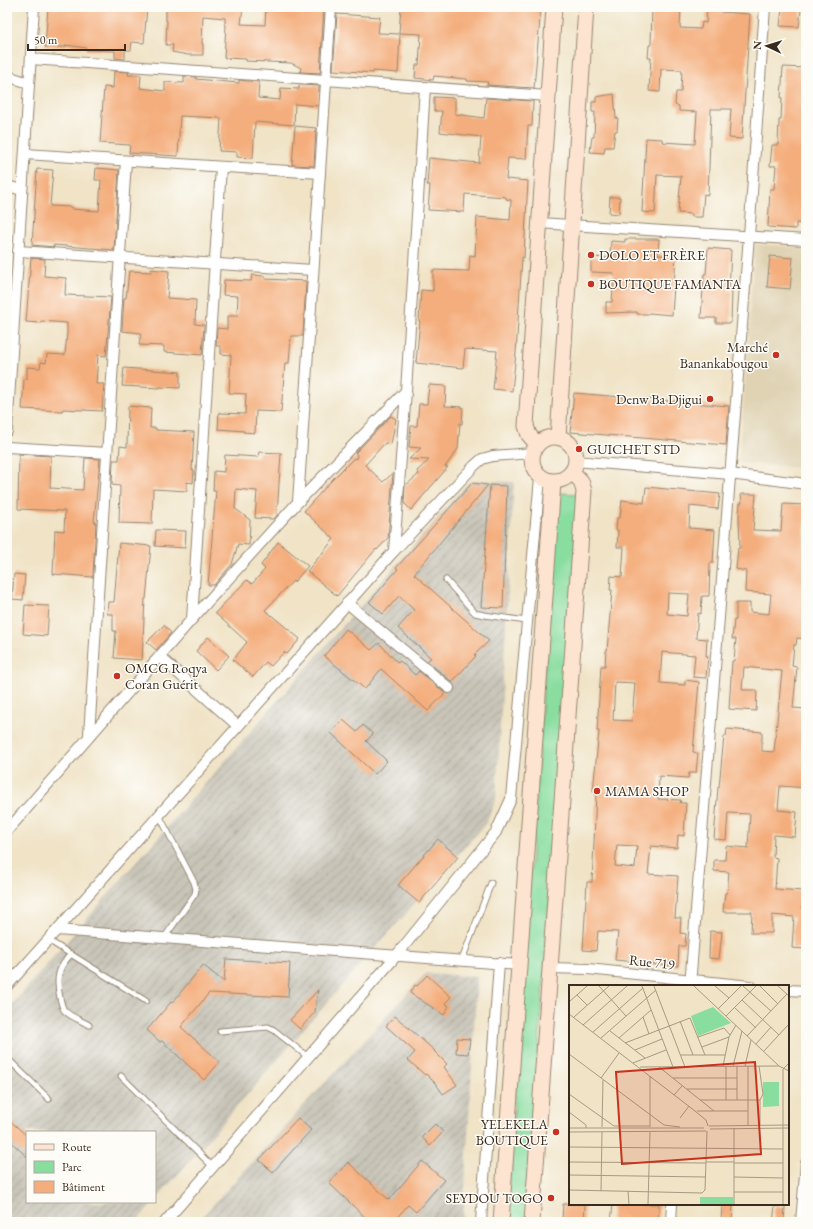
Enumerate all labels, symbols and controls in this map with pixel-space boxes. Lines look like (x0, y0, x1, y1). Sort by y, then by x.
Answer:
scale bar (28, 26, 125, 52)
north arrow (747, 26, 787, 66)
text: 50 m (34, 32, 58, 48)
text: N (750, 40, 764, 50)
place label: DOLO ET FRÈRE (599, 246, 705, 264)
marker: DOLO ET FRÈRE (586, 250, 596, 260)
place label: BOUTIQUE FAMANTA (599, 275, 741, 293)
marker: BOUTIQUE FAMANTA (586, 279, 596, 289)
place label: Marché Banankabougou (680, 338, 769, 372)
marker: Marché Banankabougou (771, 350, 781, 360)
place label: Denw Ba Djigui (616, 390, 703, 408)
marker: Denw Ba Djigui (705, 394, 715, 404)
place label: GUICHET STD (587, 440, 681, 458)
marker: GUICHET STD (574, 444, 584, 454)
place label: OMCG Roqya Coran Guérit (125, 659, 207, 693)
marker: OMCG Roqya Coran Guérit (112, 671, 122, 681)
place label: MAMA SHOP (605, 782, 689, 800)
marker: MAMA SHOP (592, 786, 602, 796)
street label: Rue 719 (628, 951, 676, 973)
inset map (569, 985, 789, 1205)
place label: YELEKELA BOUTIQUE (476, 1115, 548, 1149)
marker: YELEKELA BOUTIQUE (551, 1127, 561, 1137)
legend (26, 1131, 156, 1203)
text: Route (62, 1139, 92, 1155)
text: Parc (62, 1159, 82, 1175)
text: Bâtiment (62, 1179, 105, 1195)
place label: SEYDOU TOGO (445, 1189, 543, 1207)
marker: SEYDOU TOGO (546, 1193, 556, 1203)

